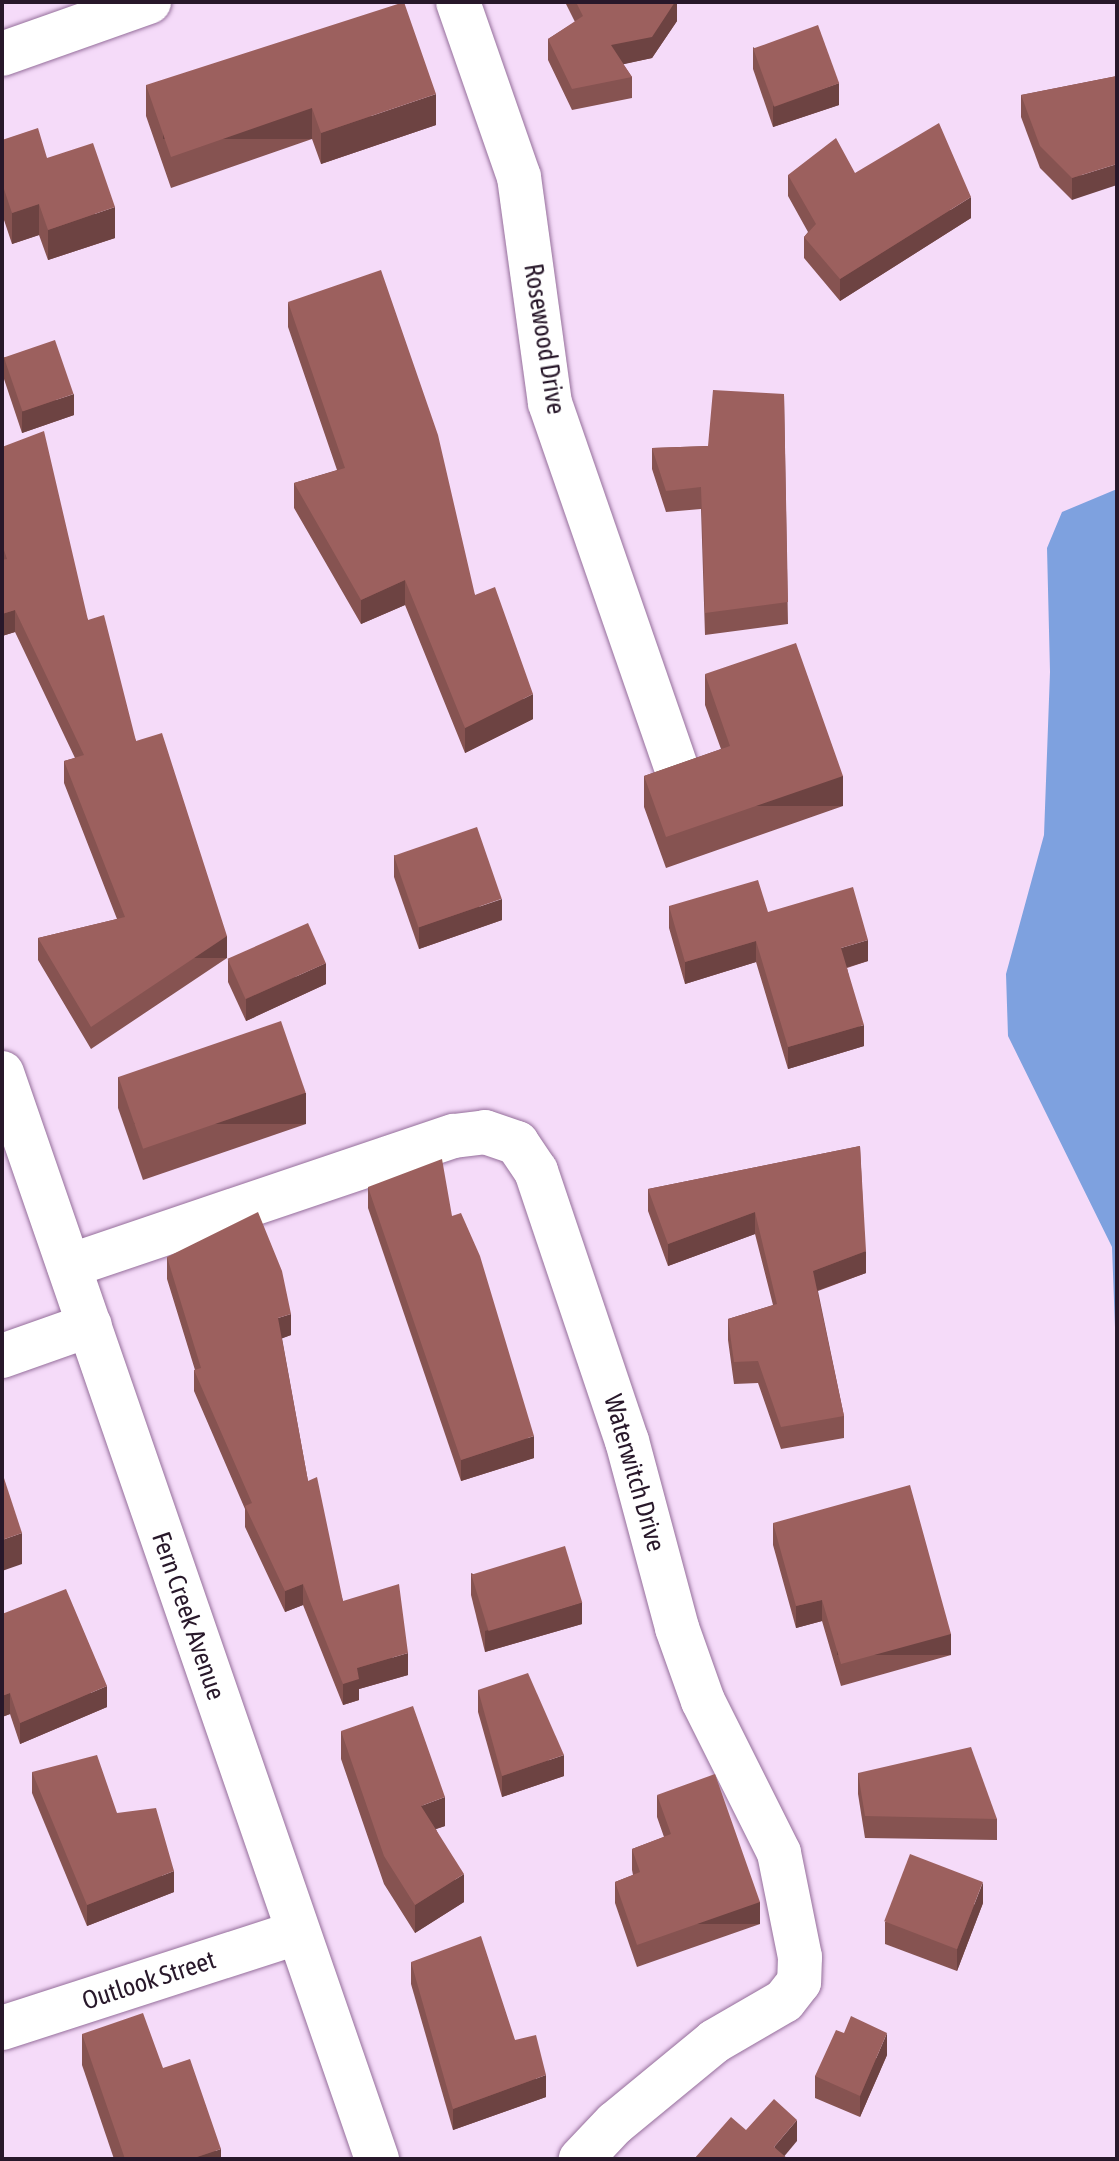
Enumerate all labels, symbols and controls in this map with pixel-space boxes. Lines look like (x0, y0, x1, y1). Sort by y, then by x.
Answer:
street label: Rosewood Drive (517, 261, 571, 417)
street label: Waterwitch Drive (597, 1391, 671, 1555)
street label: Fern Creek Avenue (145, 1528, 231, 1704)
street label: Outlook Street (78, 1945, 220, 2017)

